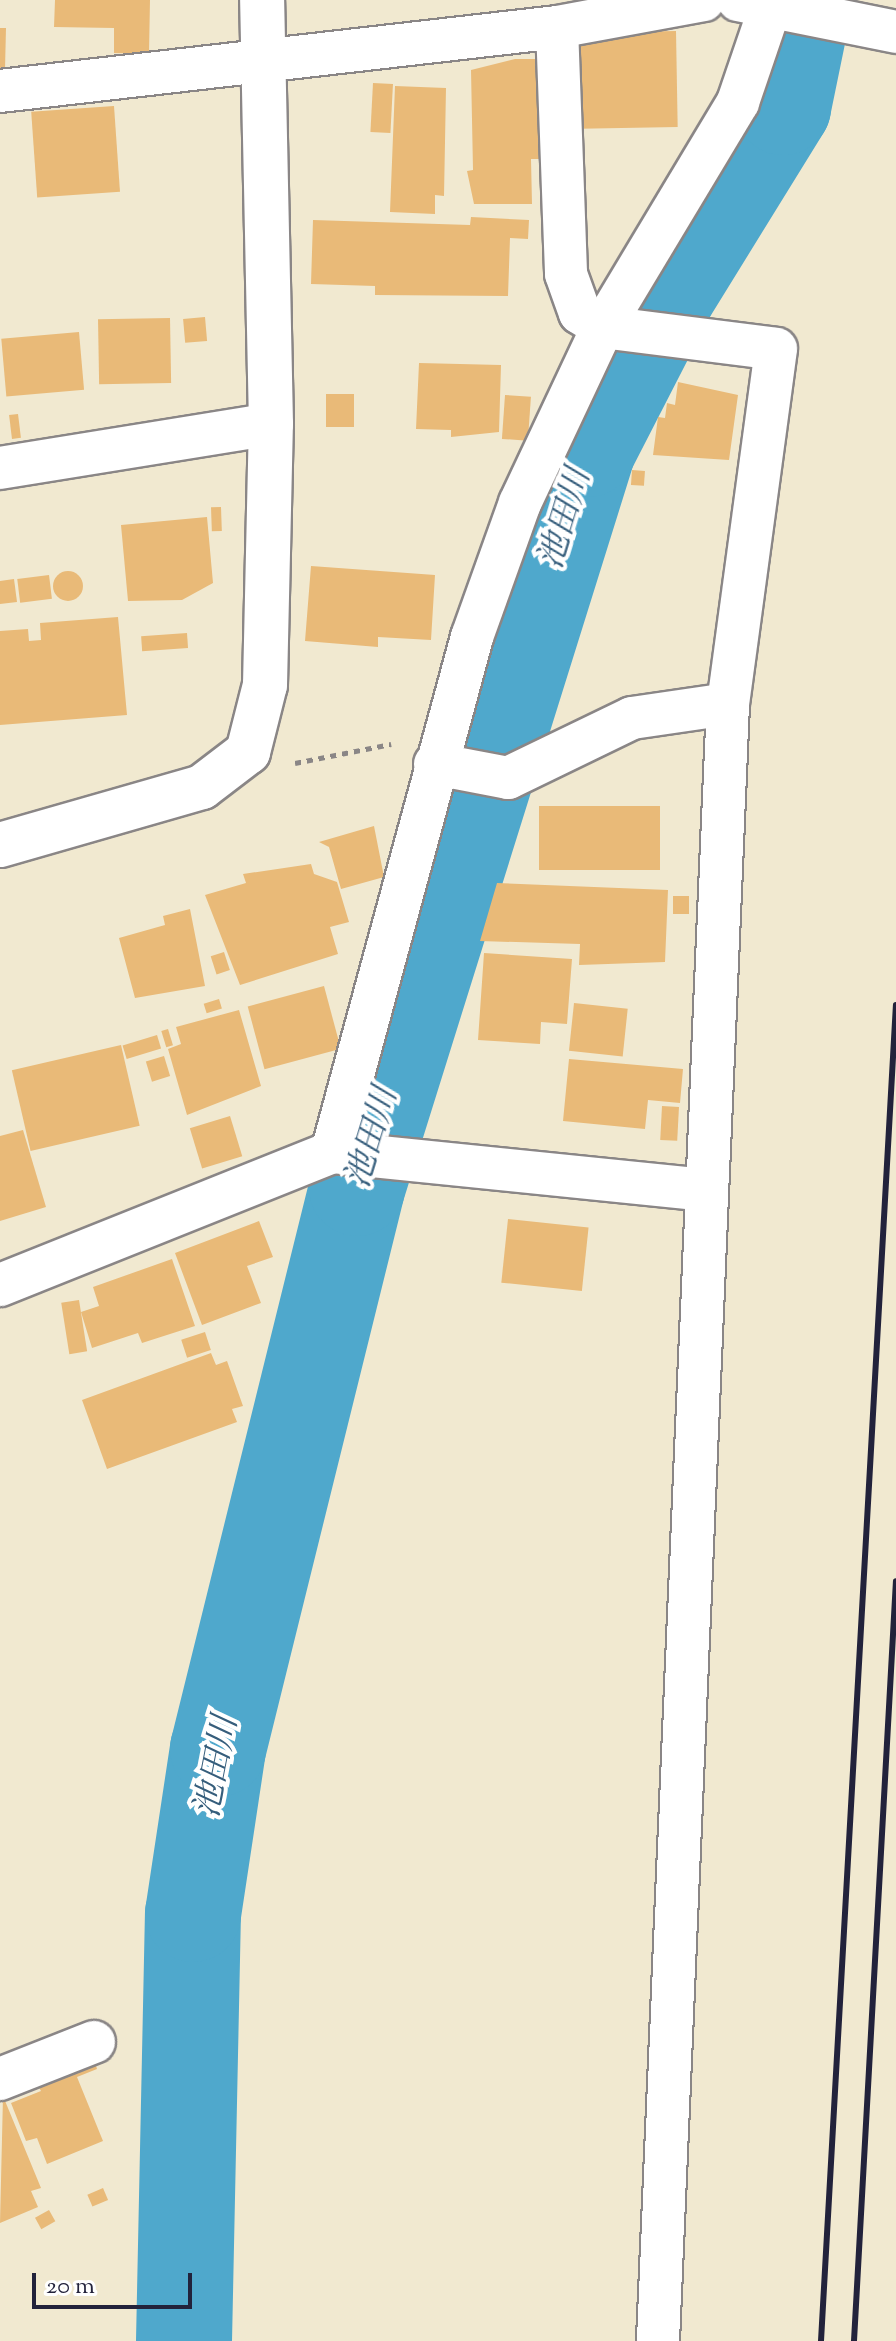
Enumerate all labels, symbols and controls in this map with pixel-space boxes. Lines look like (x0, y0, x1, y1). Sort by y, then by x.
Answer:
water label: 池田川 (532, 464, 600, 574)
water label: 池田川 (339, 1083, 407, 1193)
water label: 池田川 (188, 1713, 248, 1821)
scale bar (36, 2257, 196, 2307)
text: 20 m (46, 2270, 95, 2304)

